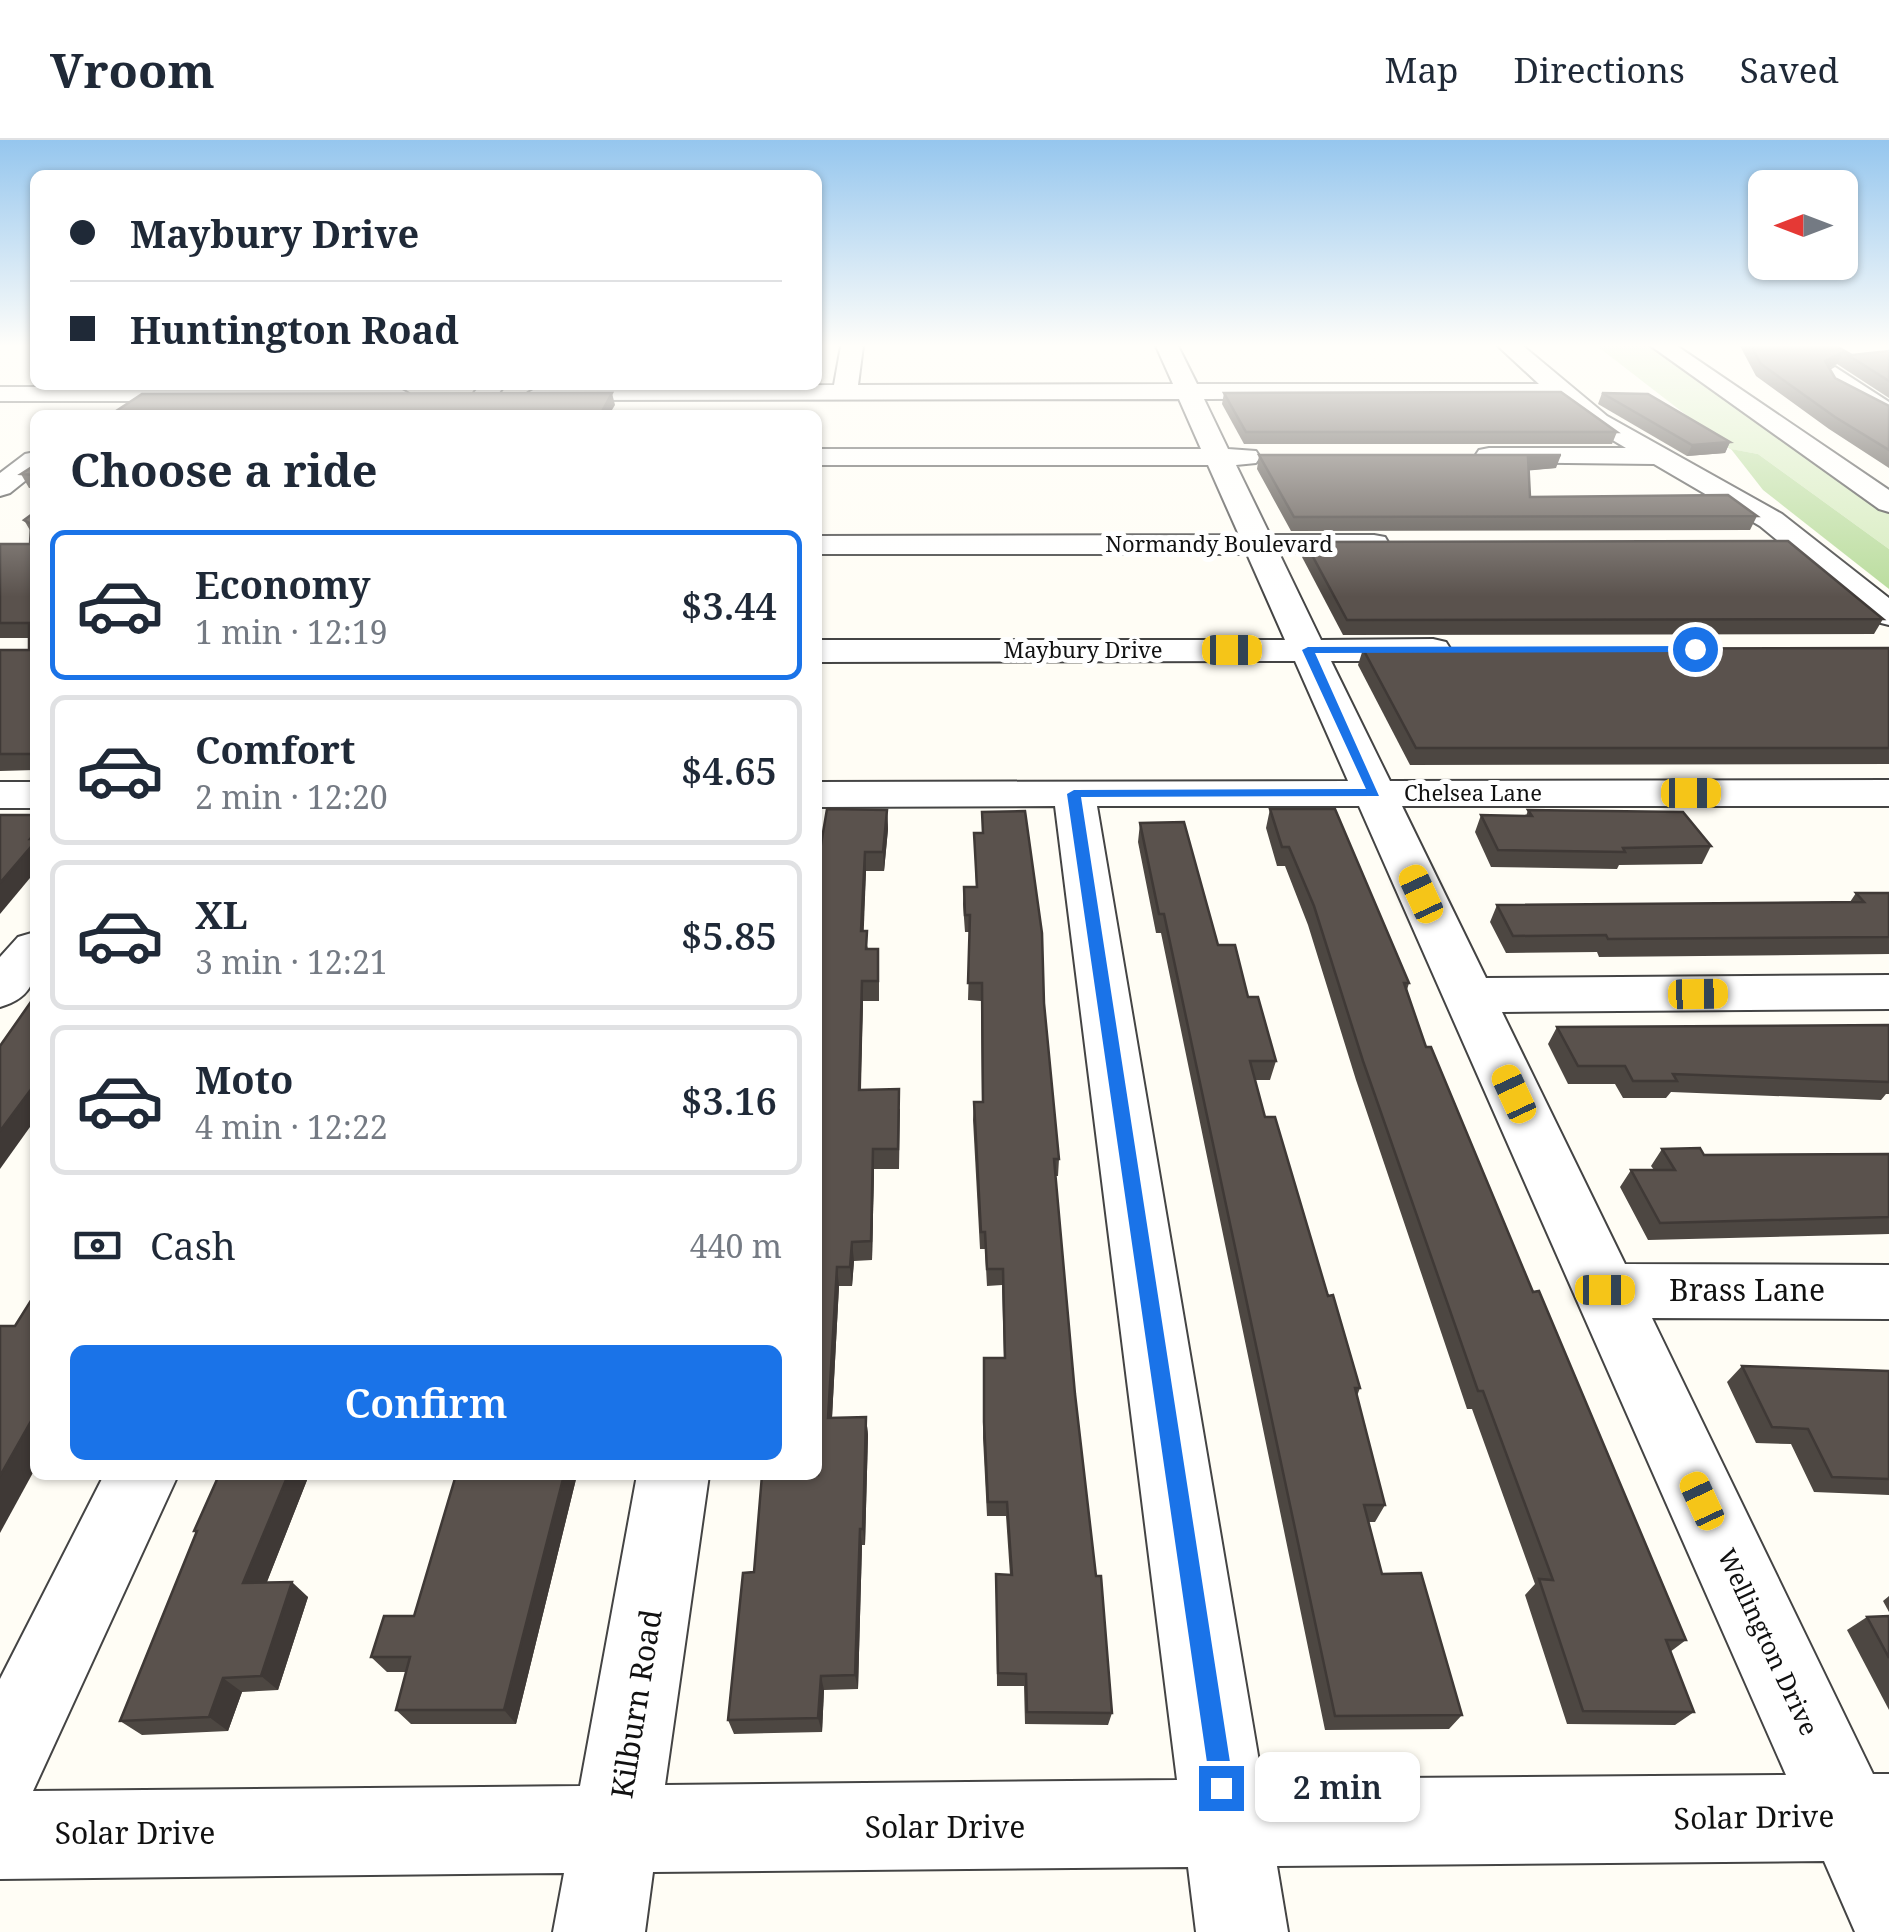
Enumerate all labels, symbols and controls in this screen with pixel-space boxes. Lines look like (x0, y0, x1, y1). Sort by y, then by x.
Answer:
text: Vroom (50, 37, 215, 102)
text: Map (1385, 46, 1459, 93)
text: Directions (1514, 46, 1685, 93)
text: Saved (1740, 46, 1839, 93)
north arrow (1748, 170, 1858, 280)
map controls (1748, 170, 1858, 280)
text: Maybury Drive (130, 207, 419, 259)
text: Huntington Road (130, 303, 459, 355)
text: Choose a ride (70, 439, 378, 500)
street label: Normandy Boulevard (1105, 528, 1333, 558)
text: Economy (195, 558, 371, 610)
icon: car (75, 560, 165, 650)
text: $3.44 (681, 579, 777, 631)
text: 1 min · 12:19 (195, 610, 388, 653)
route start (1673, 627, 1718, 672)
street label: Maybury Drive (1004, 634, 1162, 664)
car (1202, 635, 1262, 665)
text: Comfort (195, 723, 355, 775)
icon: car (75, 725, 165, 815)
text: $4.65 (681, 744, 777, 796)
text: 2 min · 12:20 (195, 775, 388, 818)
street label: Chelsea Lane (1404, 777, 1542, 807)
car (1661, 778, 1721, 808)
car (1395, 860, 1447, 928)
text: XL (195, 888, 248, 940)
icon: car (75, 890, 165, 980)
text: $5.85 (681, 909, 777, 961)
text: 3 min · 12:21 (195, 940, 388, 983)
car (1668, 978, 1728, 1010)
text: Moto (195, 1053, 293, 1105)
icon: car (75, 1055, 165, 1145)
car (1488, 1060, 1540, 1128)
text: $3.16 (681, 1074, 777, 1126)
text: 4 min · 12:22 (195, 1105, 388, 1148)
icon: cash (70, 1218, 125, 1273)
text: Cash (150, 1219, 236, 1271)
text: 440 m (690, 1224, 782, 1267)
street label: Brass Lane (1669, 1269, 1825, 1310)
car (1575, 1275, 1635, 1305)
button: Confirm (70, 1345, 782, 1460)
car (1676, 1467, 1728, 1535)
street label: Wellington Drive (1711, 1543, 1827, 1741)
street label: Kilburn Road (600, 1606, 671, 1801)
callout: 2 min (1256, 1753, 1421, 1823)
text: 2 min (1293, 1765, 1382, 1808)
route end (1199, 1766, 1244, 1811)
street label: Solar Drive (1673, 1795, 1835, 1838)
street label: Solar Drive (865, 1806, 1025, 1847)
street label: Solar Drive (55, 1812, 215, 1853)

